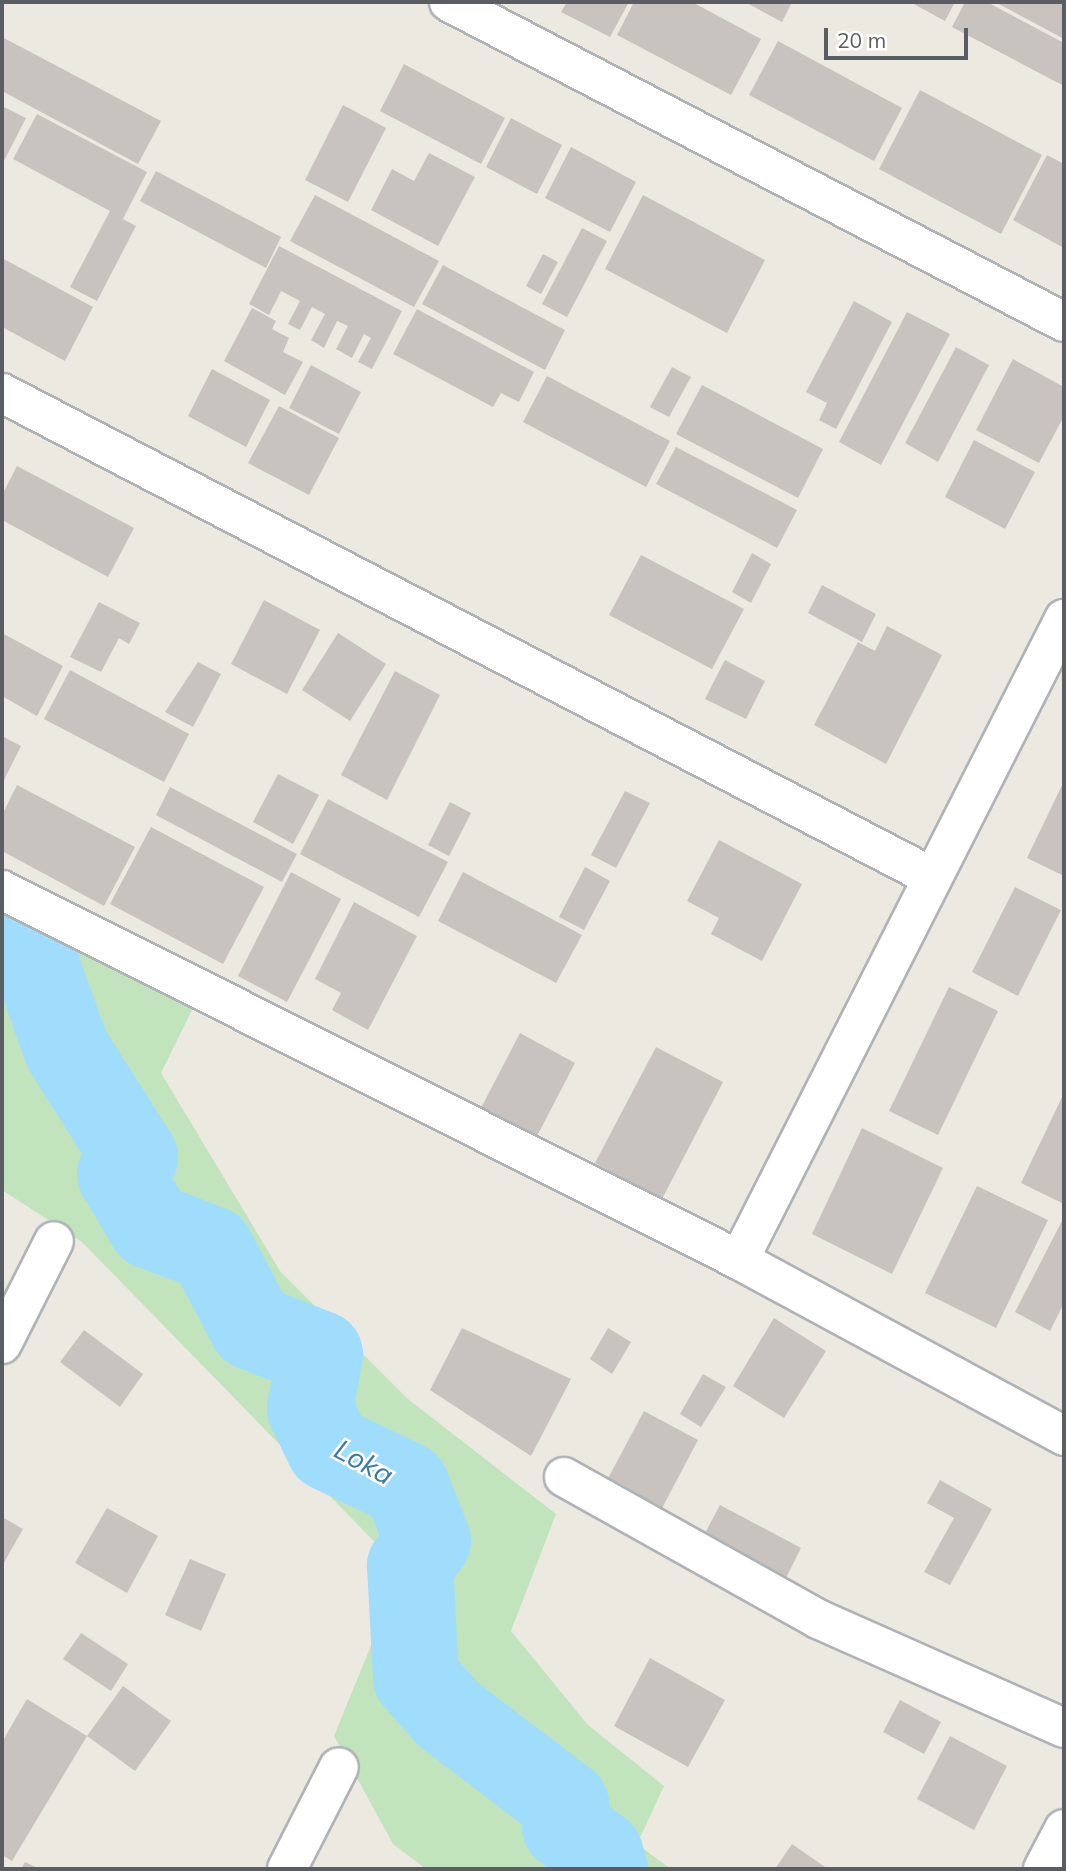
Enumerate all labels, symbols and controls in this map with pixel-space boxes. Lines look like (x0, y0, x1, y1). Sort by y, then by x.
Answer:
scale bar (828, 14, 972, 58)
text: 20 m (837, 27, 886, 53)
water label: Loka (329, 1432, 399, 1492)

